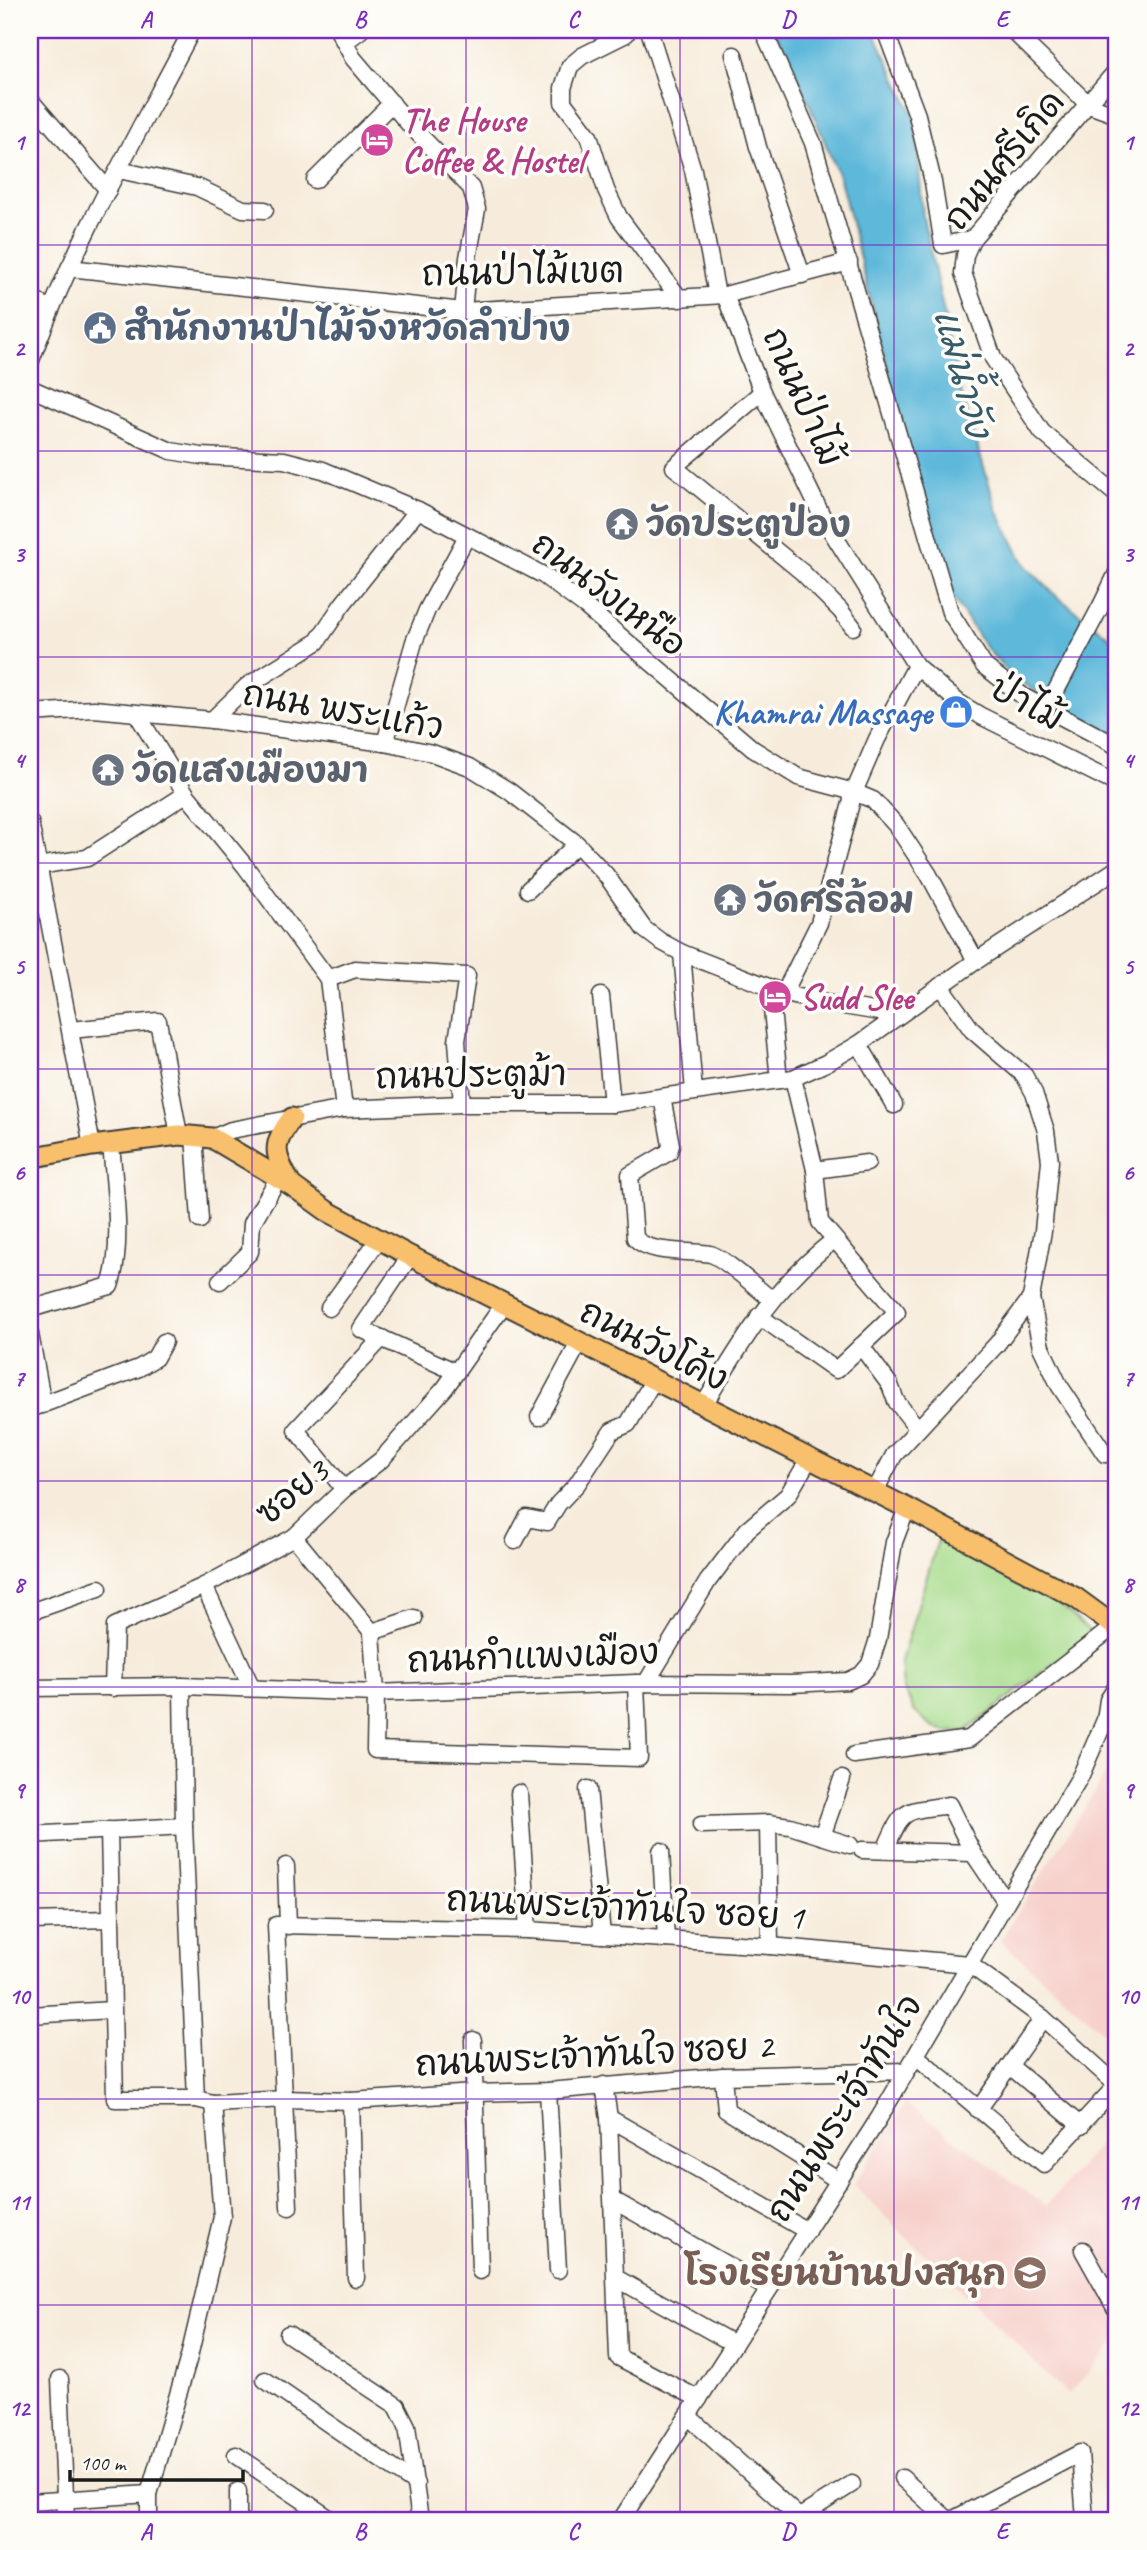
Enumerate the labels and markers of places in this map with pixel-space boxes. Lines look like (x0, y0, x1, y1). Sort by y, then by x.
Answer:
place label: The House Coffee & Hostel (402, 98, 590, 183)
hotel icon: The House Coffee & Hostel (358, 121, 396, 159)
place label: สำนักงานป่าไม้จังหวัดลำปาง (124, 305, 571, 351)
public building icon: สำนักงานป่าไม้จังหวัดลำปาง (81, 309, 119, 347)
place label: วัดประตูป่อง (646, 502, 851, 549)
temple icon: วัดประตูป่อง (603, 505, 641, 543)
place label: Khamrai Massage (714, 690, 934, 735)
shop icon: Khamrai Massage (937, 693, 975, 731)
place label: วัดแสงเมืองมา (132, 748, 368, 793)
temple icon: วัดแสงเมืองมา (89, 751, 127, 789)
place label: วัดศรีล้อม (754, 877, 914, 923)
temple icon: วัดศรีล้อม (711, 881, 749, 919)
place label: Sudd Slee (800, 975, 915, 1020)
hotel icon: Sudd Slee (756, 978, 794, 1016)
place label: โรงเรียนบ้านปงสนุก (683, 2250, 1006, 2298)
school or university icon: โรงเรียนบ้านปงสนุก (1011, 2254, 1049, 2292)

